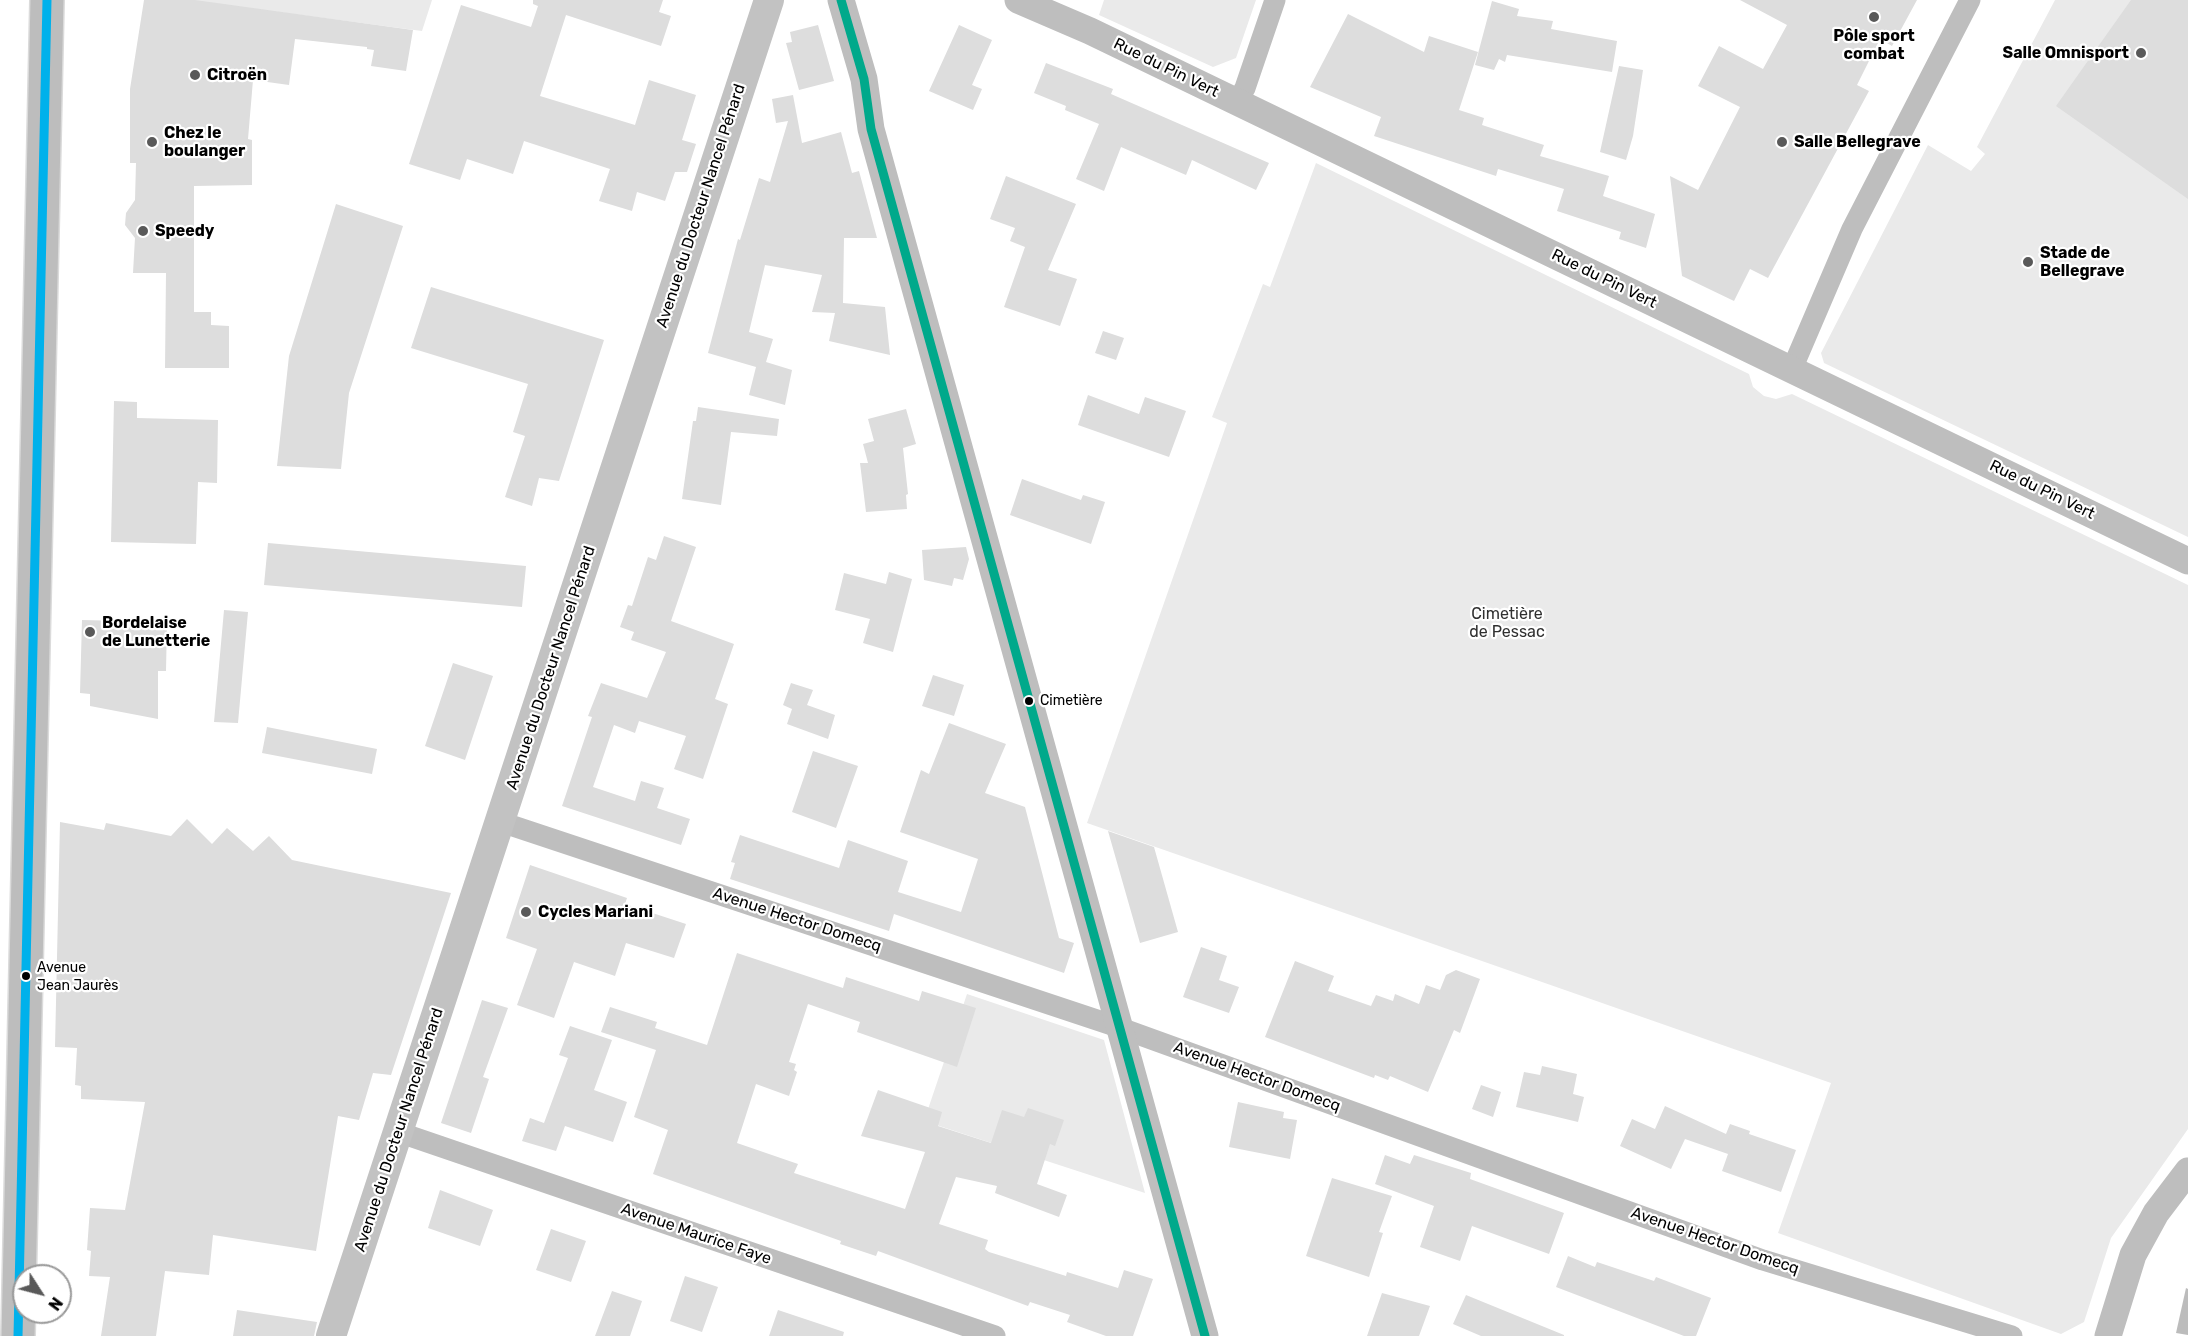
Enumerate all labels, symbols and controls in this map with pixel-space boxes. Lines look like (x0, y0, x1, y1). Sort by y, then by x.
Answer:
marker: Pôle sport combat (1867, 10, 1881, 24)
place label: Pôle sport combat (1833, 26, 1915, 64)
street label: Rue du Pin Vert (1110, 34, 1222, 102)
place label: Salle Omnisport (2003, 43, 2129, 63)
marker: Salle Omnisport (2134, 46, 2148, 60)
place label: Citroën (207, 65, 267, 85)
marker: Citroën (188, 68, 202, 82)
street label: Avenue du Docteur Nancel Pénard (652, 82, 750, 330)
place label: Chez le boulanger (164, 123, 245, 161)
place label: Salle Bellegrave (1794, 132, 1921, 152)
marker: Chez le boulanger (145, 135, 159, 149)
marker: Salle Bellegrave (1775, 135, 1789, 149)
place label: Speedy (155, 221, 214, 241)
marker: Speedy (136, 224, 150, 238)
place label: Stade de Bellegrave (2040, 243, 2125, 281)
street label: Rue du Pin Vert (1548, 245, 1660, 313)
marker: Stade de Bellegrave (2021, 255, 2035, 269)
street label: Rue du Pin Vert (1986, 456, 2098, 524)
street label: Avenue du Docteur Nancel Pénard (502, 544, 600, 792)
park label: Cimetière de Pessac (1469, 604, 1545, 642)
place label: Bordelaise de Lunetterie (102, 613, 210, 651)
marker: Bordelaise de Lunetterie (83, 625, 97, 639)
place label: Cimetière (1040, 693, 1103, 709)
marker: Cimetière (1023, 695, 1035, 707)
street label: Avenue Hector Domecq (710, 884, 884, 956)
place label: Cycles Mariani (538, 902, 653, 922)
marker: Cycles Mariani (519, 905, 533, 919)
place label: Avenue Jean Jaurès (37, 960, 118, 993)
marker: Avenue Jean Jaurès (20, 970, 32, 982)
street label: Avenue du Docteur Nancel Pénard (350, 1006, 448, 1254)
street label: Avenue Hector Domecq (1171, 1038, 1343, 1116)
street label: Avenue Maurice Faye (618, 1199, 774, 1269)
street label: Avenue Hector Domecq (1628, 1203, 1802, 1279)
north arrow (12, 1264, 72, 1324)
text: N (44, 1293, 66, 1314)

